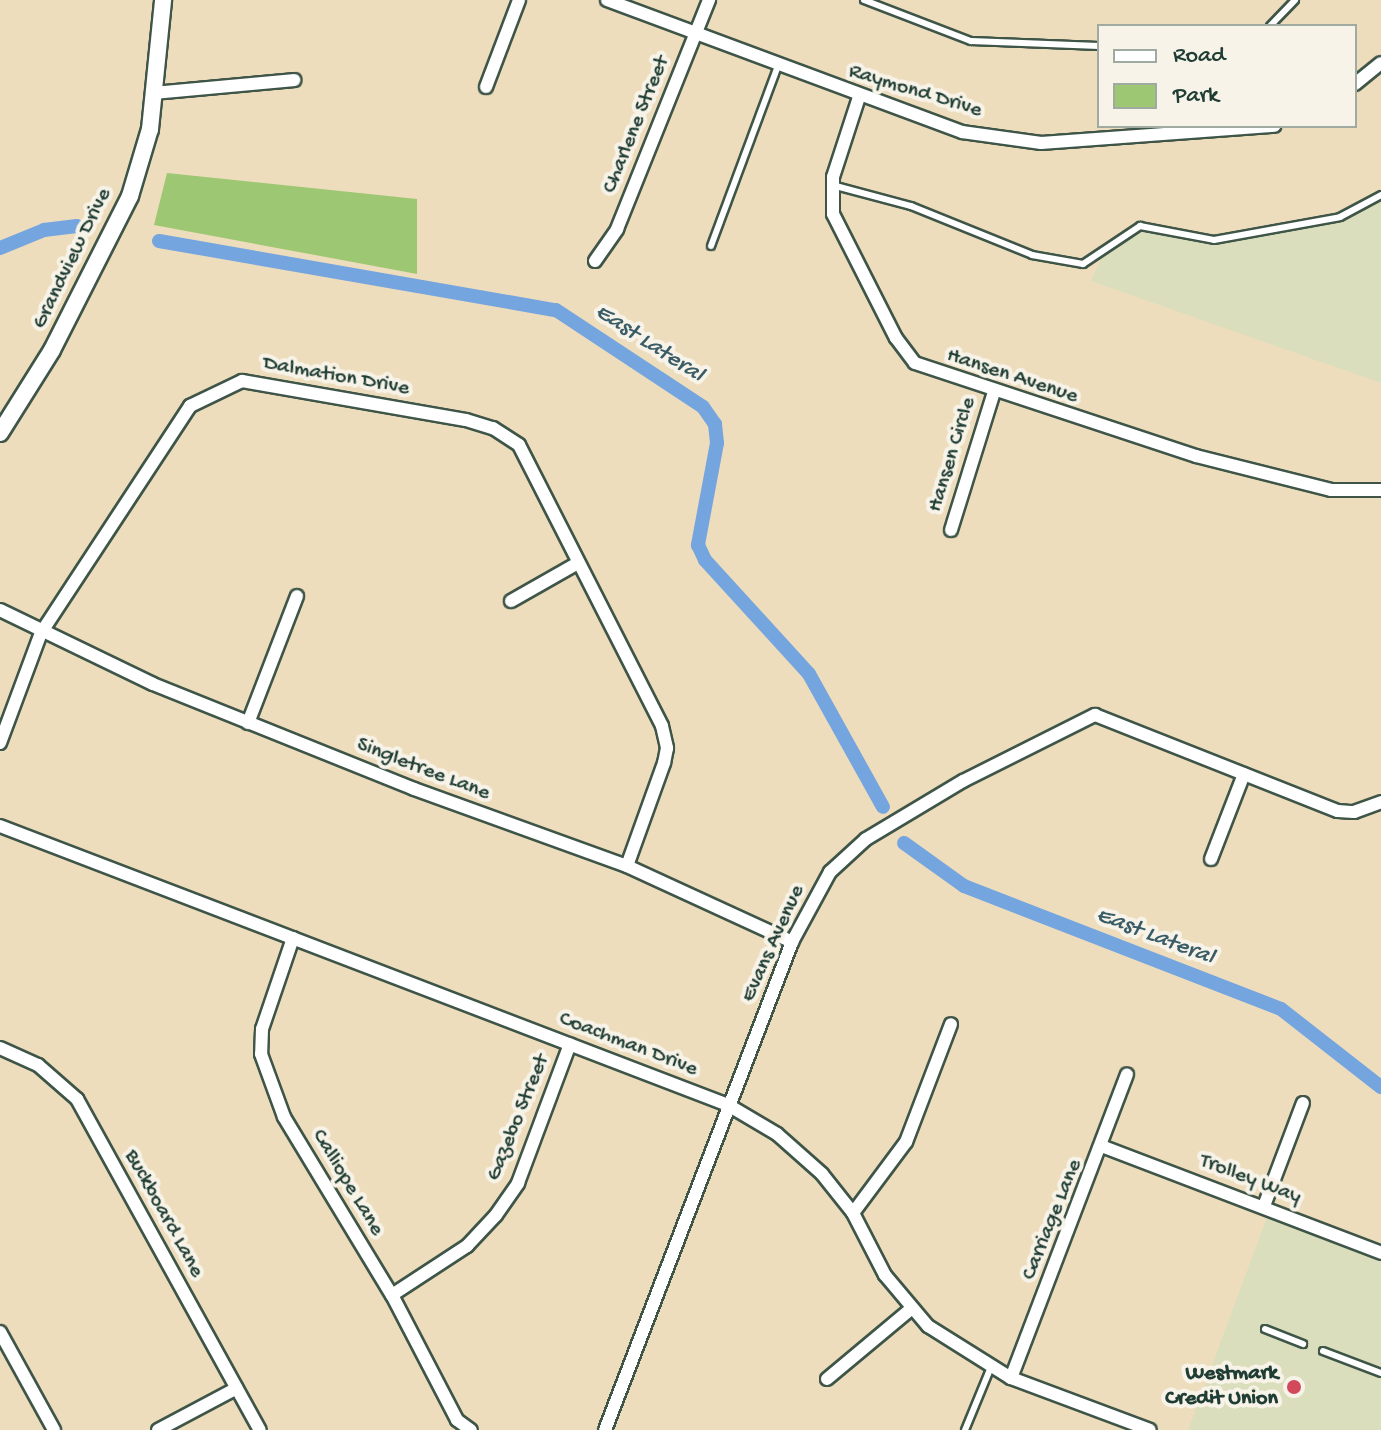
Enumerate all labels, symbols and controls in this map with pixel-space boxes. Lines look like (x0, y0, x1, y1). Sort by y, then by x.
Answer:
legend (1097, 24, 1357, 128)
text: Road (1173, 42, 1225, 71)
street label: Charlene Street (597, 53, 677, 197)
street label: Raymond Drive (845, 59, 985, 125)
text: Park (1173, 82, 1219, 111)
street label: Grandview Drive (28, 184, 118, 334)
water label: East Lateral (589, 298, 709, 390)
street label: Hansen Avenue (943, 343, 1081, 411)
street label: Dalmation Drive (261, 351, 411, 403)
street label: Hansen Circle (923, 394, 983, 516)
street label: Singletree Lane (352, 732, 494, 808)
street label: Evans Avenue (736, 881, 812, 1007)
water label: East Lateral (1092, 901, 1218, 973)
street label: Coachman Drive (555, 1006, 701, 1084)
street label: Gazebo Street (482, 1051, 556, 1185)
street label: Calliope Lane (305, 1125, 389, 1241)
street label: Buckboard Lane (117, 1145, 209, 1283)
street label: Trolley Way (1196, 1149, 1304, 1211)
street label: Carriage Lane (1017, 1156, 1089, 1284)
place label: Westmark Credit Union (1165, 1361, 1278, 1412)
marker: Westmark Credit Union (1285, 1378, 1303, 1396)

